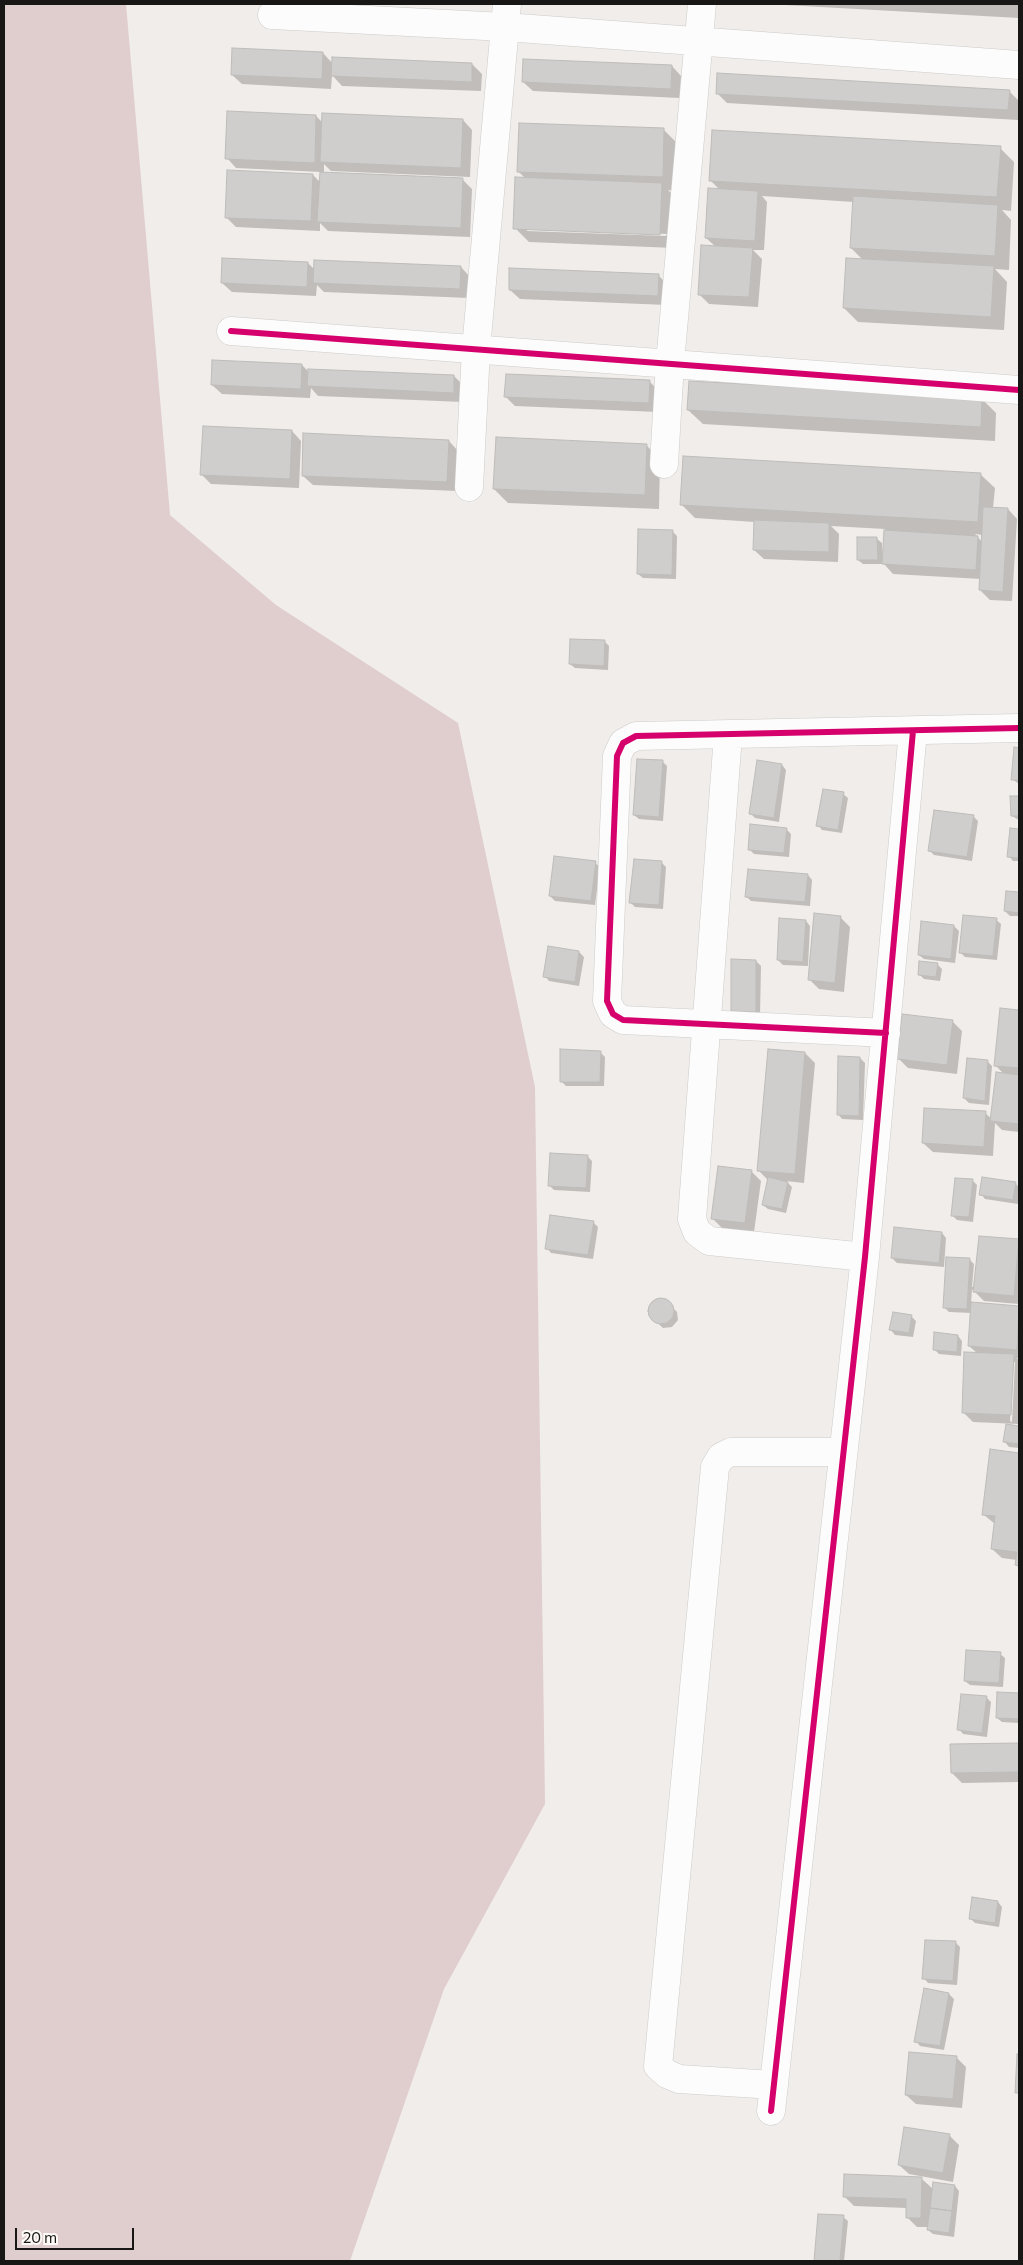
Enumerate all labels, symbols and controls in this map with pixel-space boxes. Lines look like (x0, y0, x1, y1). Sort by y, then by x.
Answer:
scale bar (18, 2218, 136, 2250)
text: 20 m (23, 2228, 57, 2246)

